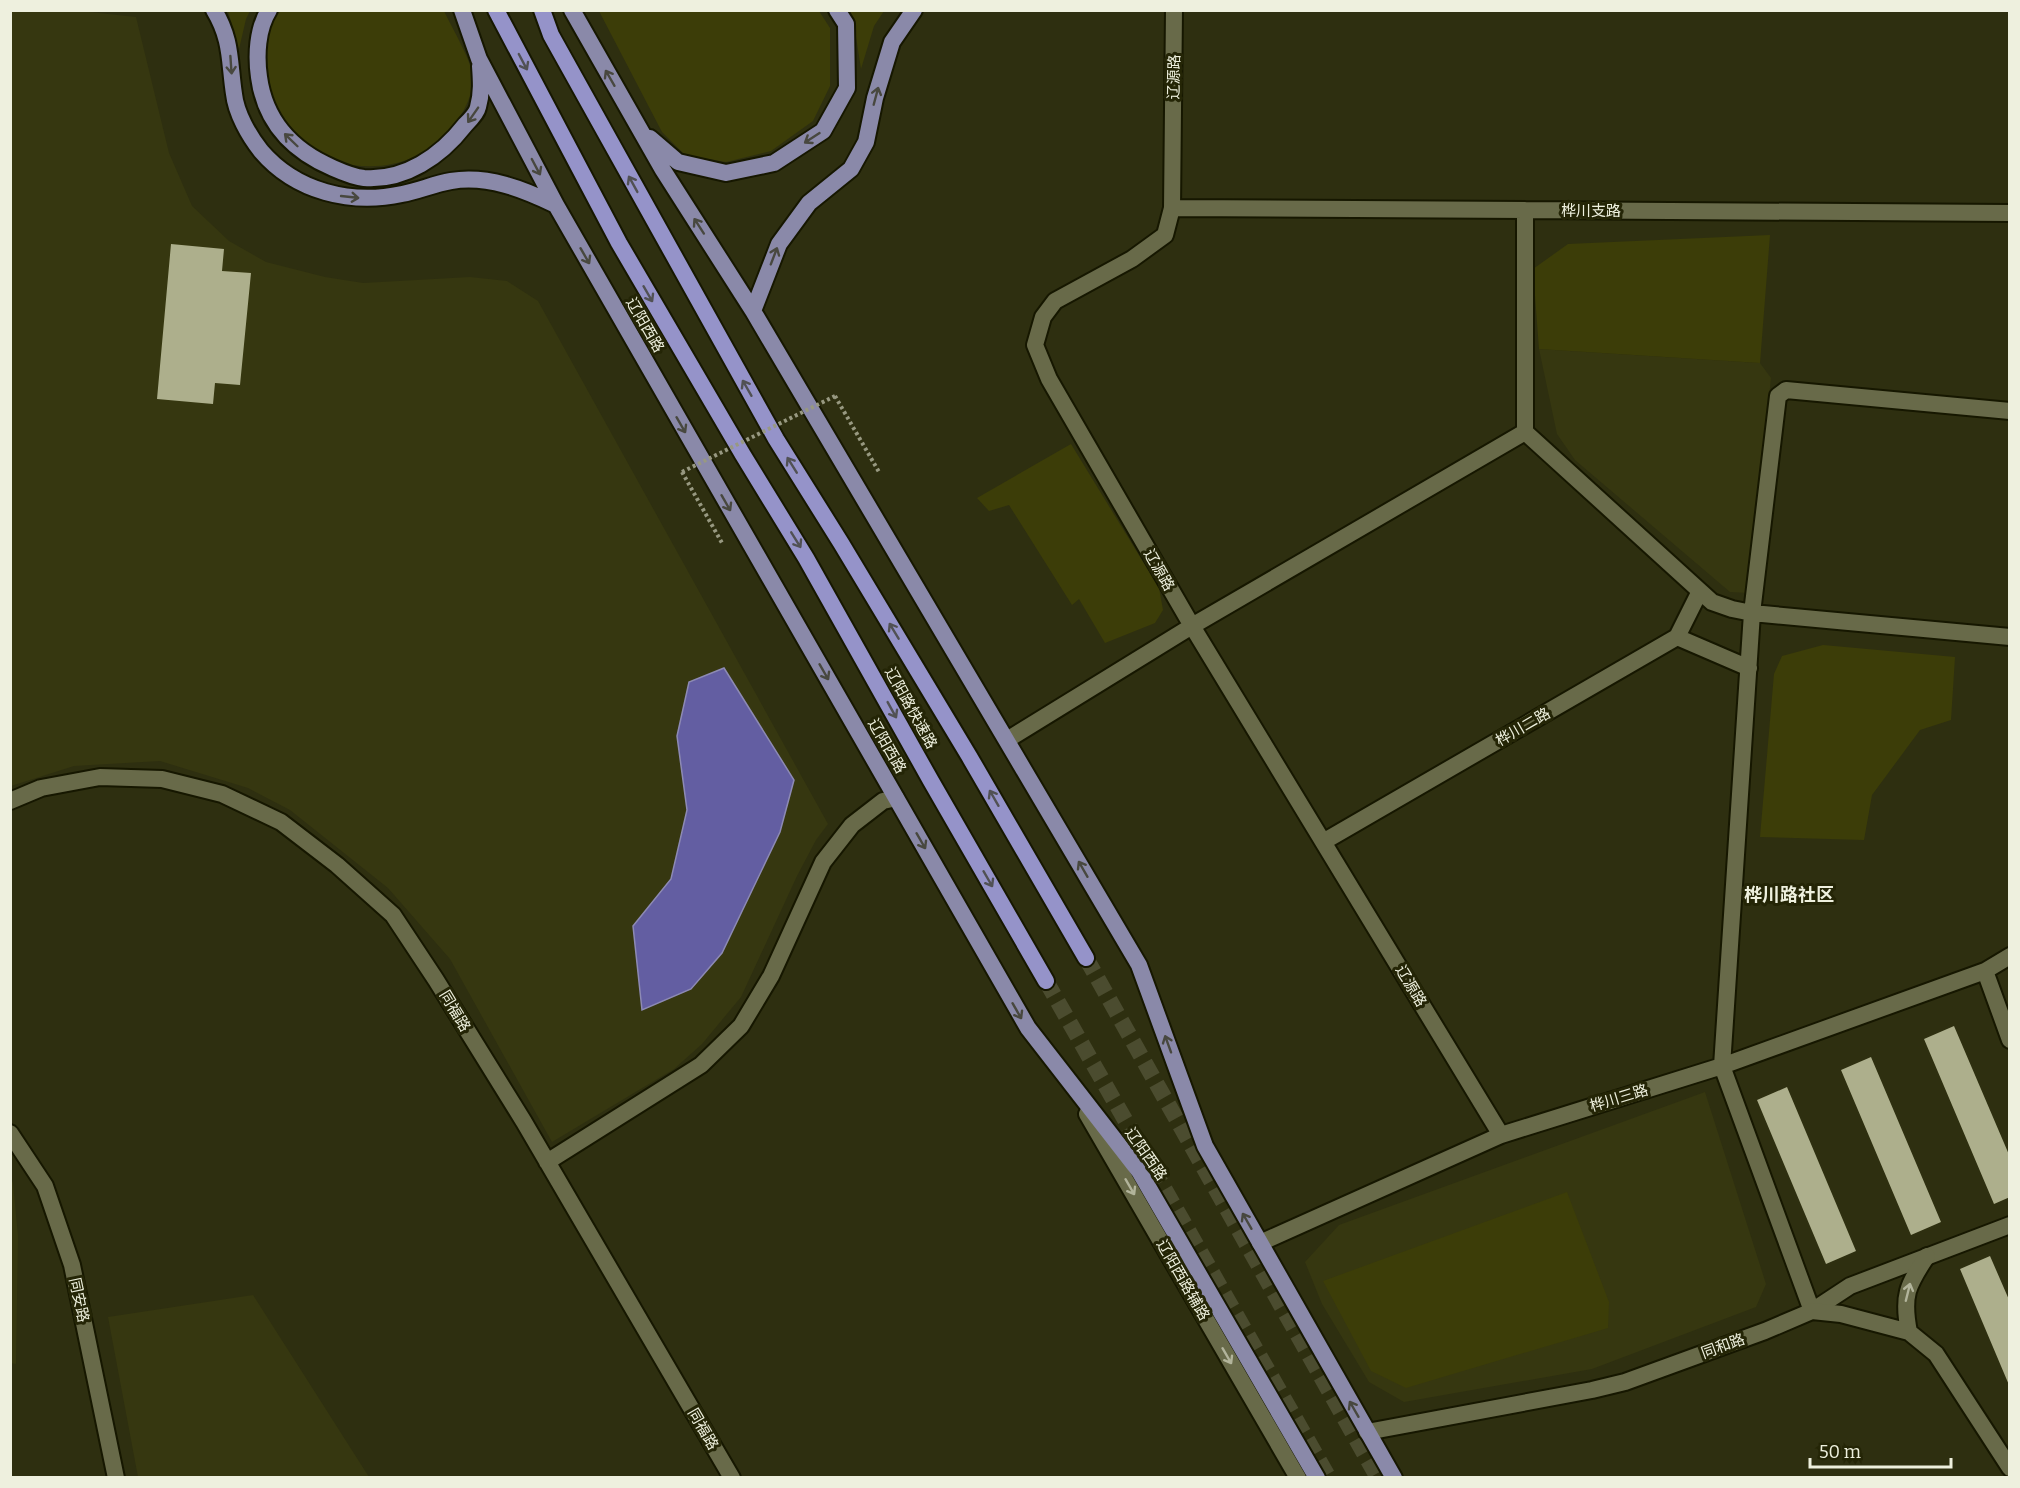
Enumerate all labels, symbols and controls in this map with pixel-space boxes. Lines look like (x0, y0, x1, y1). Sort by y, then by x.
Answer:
one-way arrow (518, 53, 529, 71)
street label: 辽源路 (1165, 54, 1183, 100)
one-way arrow (226, 55, 237, 75)
one-way arrow (604, 70, 616, 87)
one-way arrow (870, 87, 882, 106)
one-way arrow (467, 107, 479, 123)
one-way arrow (804, 132, 821, 144)
one-way arrow (283, 133, 298, 147)
one-way arrow (530, 157, 542, 175)
one-way arrow (627, 175, 639, 192)
one-way arrow (339, 192, 359, 203)
street label: 桦川支路 (1561, 202, 1621, 220)
one-way arrow (692, 218, 704, 235)
one-way arrow (579, 247, 591, 264)
one-way arrow (770, 247, 781, 266)
one-way arrow (643, 285, 655, 302)
street label: 辽阳西路 (622, 295, 668, 355)
one-way arrow (740, 380, 752, 397)
one-way arrow (675, 416, 687, 433)
one-way arrow (785, 456, 798, 473)
one-way arrow (721, 494, 733, 511)
one-way arrow (790, 531, 802, 548)
street label: 辽源路 (1140, 546, 1178, 594)
one-way arrow (887, 623, 899, 640)
one-way arrow (818, 663, 830, 680)
street label: 辽阳路快速路 (881, 664, 941, 752)
one-way arrow (886, 701, 898, 718)
street label: 桦川二路 (1493, 704, 1553, 750)
street label: 辽阳西路 (864, 716, 910, 776)
one-way arrow (987, 790, 999, 807)
one-way arrow (915, 832, 927, 849)
one-way arrow (1077, 861, 1089, 878)
one-way arrow (983, 870, 994, 888)
district label: 桦川路社区 (1744, 884, 1834, 906)
street label: 辽源路 (1392, 962, 1430, 1010)
street label: 同福路 (436, 987, 474, 1035)
one-way arrow (1012, 1002, 1024, 1019)
one-way arrow (1161, 1035, 1172, 1054)
street label: 桦川三路 (1588, 1081, 1650, 1115)
street label: 辽阳西路 (1121, 1124, 1171, 1184)
one-way arrow (1124, 1178, 1136, 1195)
one-way arrow (1241, 1213, 1253, 1230)
street label: 辽阳西路辅路 (1153, 1237, 1213, 1323)
street label: 同安路 (66, 1276, 92, 1324)
one-way arrow (1903, 1283, 1915, 1302)
street label: 同和路 (1699, 1330, 1747, 1362)
one-way arrow (1222, 1347, 1234, 1364)
one-way arrow (1348, 1401, 1360, 1418)
street label: 同福路 (684, 1405, 722, 1453)
scale bar (1810, 1431, 1951, 1469)
text: 50 m (1819, 1441, 1861, 1463)

